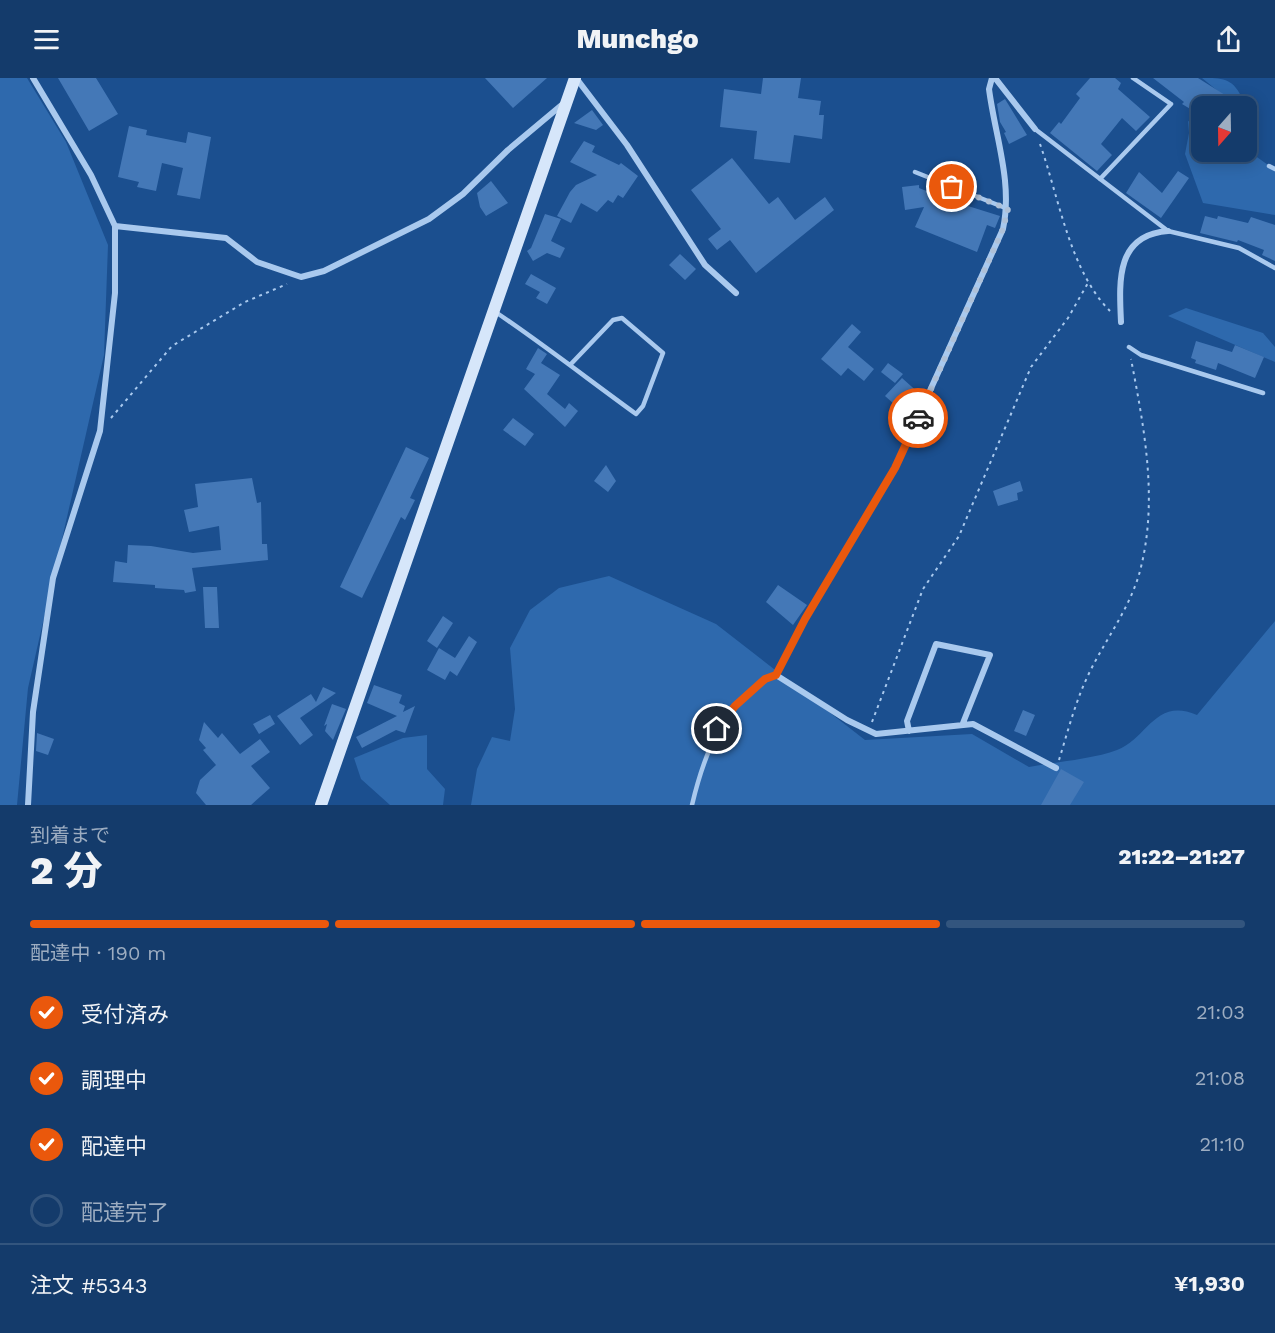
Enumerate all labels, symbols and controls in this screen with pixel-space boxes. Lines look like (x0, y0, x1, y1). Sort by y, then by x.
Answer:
icon: menu (30, 23, 63, 56)
text: Munchgo (576, 23, 699, 55)
icon: share (1212, 23, 1245, 56)
north arrow (1191, 96, 1257, 162)
map controls (1191, 96, 1257, 162)
pin (926, 161, 977, 212)
icon: bag (935, 170, 968, 203)
courier (888, 388, 948, 448)
icon: car (902, 402, 935, 435)
pin (691, 703, 742, 754)
icon: home (700, 712, 733, 745)
text: 到着まで (30, 823, 110, 847)
text: 21:22–21:27 (1118, 844, 1245, 869)
text: 2 分 (30, 848, 103, 893)
text: 配達中 · 190 m (30, 941, 166, 965)
icon: check (30, 996, 63, 1029)
text: 21:03 (1196, 1000, 1245, 1024)
text: 受付済み (81, 1002, 169, 1027)
icon: check (30, 1062, 63, 1095)
text: 21:08 (1195, 1066, 1245, 1090)
text: 調理中 (81, 1068, 147, 1093)
icon: check (30, 1128, 63, 1161)
text: 21:10 (1199, 1132, 1245, 1156)
text: 配達中 (81, 1134, 147, 1159)
text: 配達完了 (81, 1200, 169, 1225)
text: ¥1,930 (1174, 1271, 1245, 1296)
text: 注文 #5343 (30, 1273, 147, 1298)

